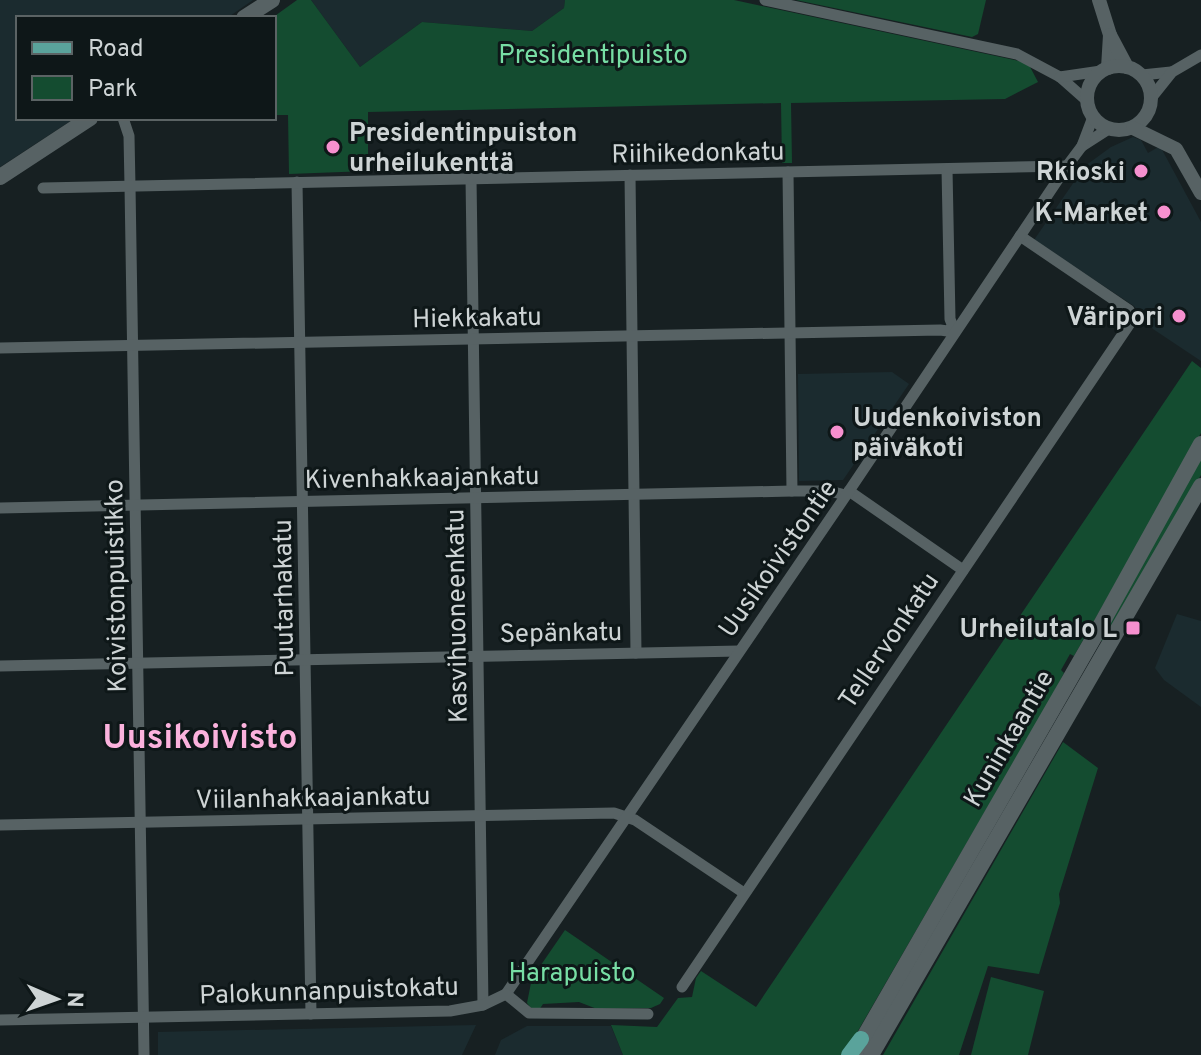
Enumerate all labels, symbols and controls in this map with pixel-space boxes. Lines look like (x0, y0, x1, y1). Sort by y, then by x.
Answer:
legend (16, 16, 276, 120)
text: Road (88, 35, 144, 65)
park label: Presidentipuisto (498, 40, 688, 73)
text: Park (88, 75, 138, 105)
place label: Presidentinpuiston urheilukenttä (349, 118, 577, 181)
street label: Riihikedonkatu (611, 136, 785, 173)
marker: Presidentinpuiston urheilukenttä (324, 138, 342, 156)
place label: Rkioski (1036, 157, 1125, 190)
marker: Rkioski (1132, 162, 1150, 180)
place label: K-Market (1035, 198, 1148, 231)
marker: K-Market (1155, 203, 1173, 221)
street label: Hiekkakatu (412, 302, 542, 337)
place label: Väripori (1066, 302, 1163, 335)
marker: Väripori (1170, 307, 1188, 325)
place label: Uudenkoiviston päiväkoti (853, 403, 1042, 466)
marker: Uudenkoiviston päiväkoti (828, 423, 846, 441)
street label: Kivenhakkaajankatu (304, 461, 540, 498)
street label: Uusikoivistontie (712, 474, 846, 645)
street label: Koivistonpuistikko (99, 479, 136, 693)
street label: Kasvihuoneenkatu (440, 509, 477, 723)
street label: Puutarhakatu (268, 519, 303, 677)
street label: Tellervonkatu (832, 567, 948, 716)
place label: Urheilutalo L (959, 614, 1117, 647)
street label: Sepänkatu (499, 617, 623, 652)
marker: Urheilutalo L (1124, 619, 1142, 637)
street label: Kuninkaantie (958, 665, 1063, 814)
district label: Uusikoivisto (102, 718, 298, 761)
street label: Viilanhakkaajankatu (195, 781, 431, 818)
park label: Harapuisto (509, 958, 635, 991)
north arrow (16, 959, 96, 1039)
street label: Palokunnanpuistokatu (199, 971, 460, 1014)
text: N (60, 991, 87, 1008)

